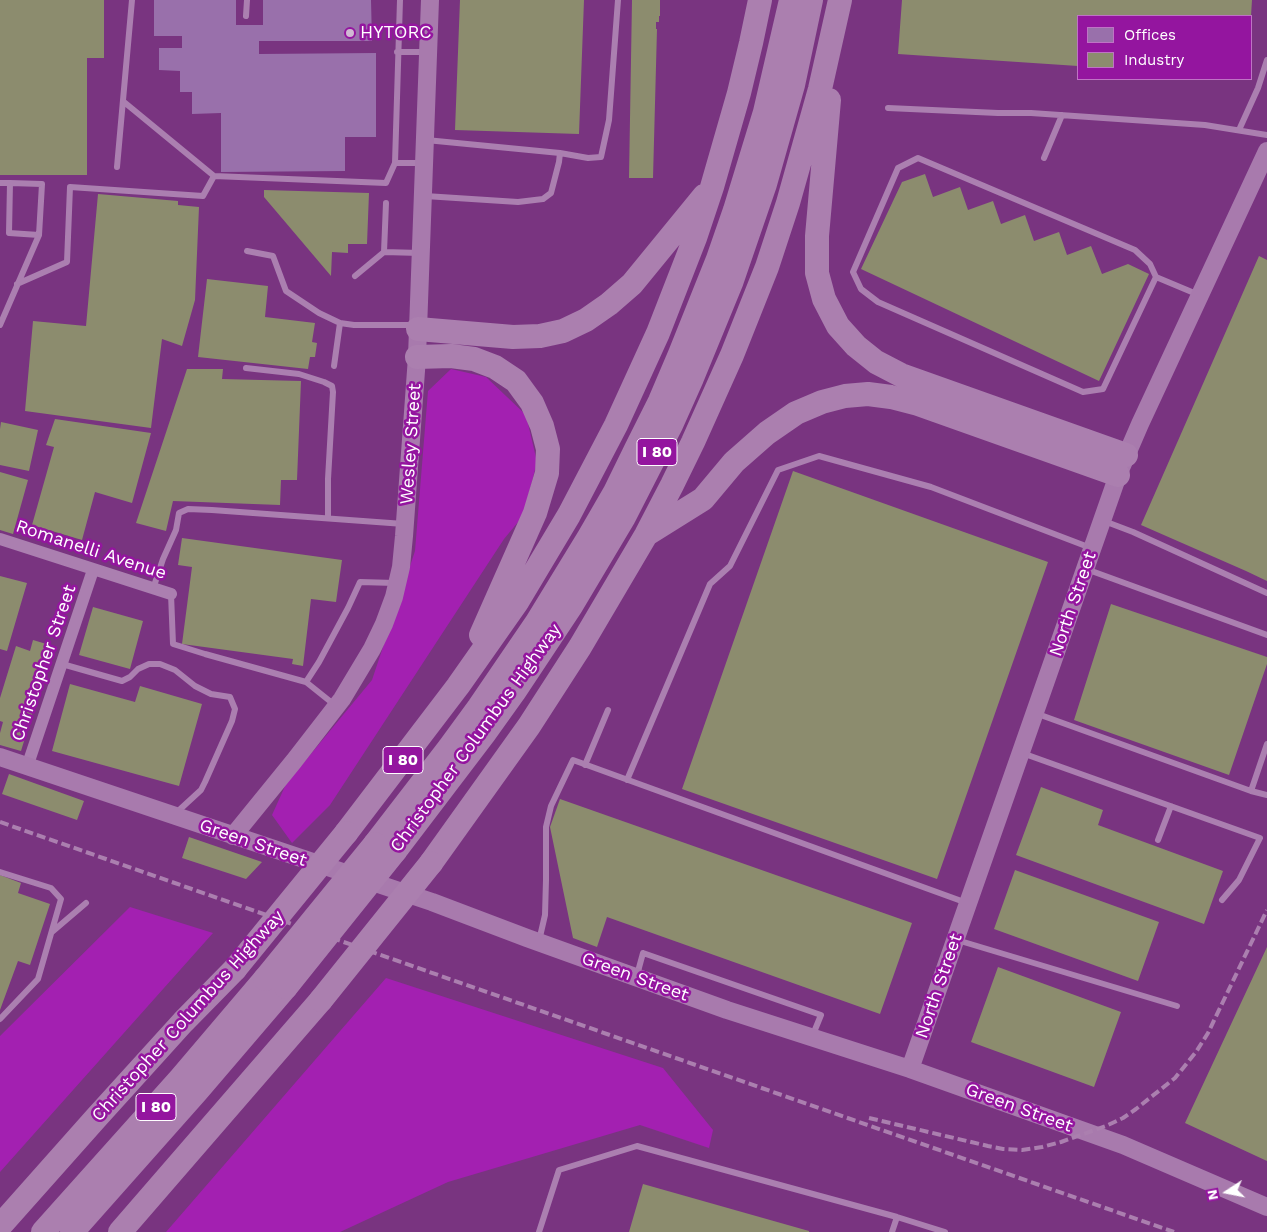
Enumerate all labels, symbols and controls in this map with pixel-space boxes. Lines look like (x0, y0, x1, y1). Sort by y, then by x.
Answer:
legend (1077, 15, 1252, 80)
place label: HYTORC (360, 22, 432, 44)
text: Offices (1124, 26, 1176, 44)
marker: HYTORC (344, 27, 356, 39)
text: Industry (1124, 51, 1184, 69)
street label: Wesley Street (396, 383, 426, 505)
road number: I 80 (637, 438, 677, 466)
street label: Romanelli Avenue (13, 515, 169, 585)
street label: North Street (1045, 549, 1101, 659)
street label: Christopher Street (7, 582, 81, 744)
street label: Christopher Columbus Highway (386, 620, 566, 856)
road number: I 80 (383, 746, 423, 774)
street label: Green Street (196, 815, 310, 871)
street label: Christopher Columbus Highway (87, 906, 289, 1126)
street label: North Street (911, 931, 967, 1041)
street label: Green Street (579, 948, 691, 1006)
street label: Green Street (963, 1079, 1075, 1137)
road number: I 80 (136, 1094, 176, 1120)
north arrow (1202, 1167, 1252, 1217)
text: N (1203, 1188, 1221, 1201)

